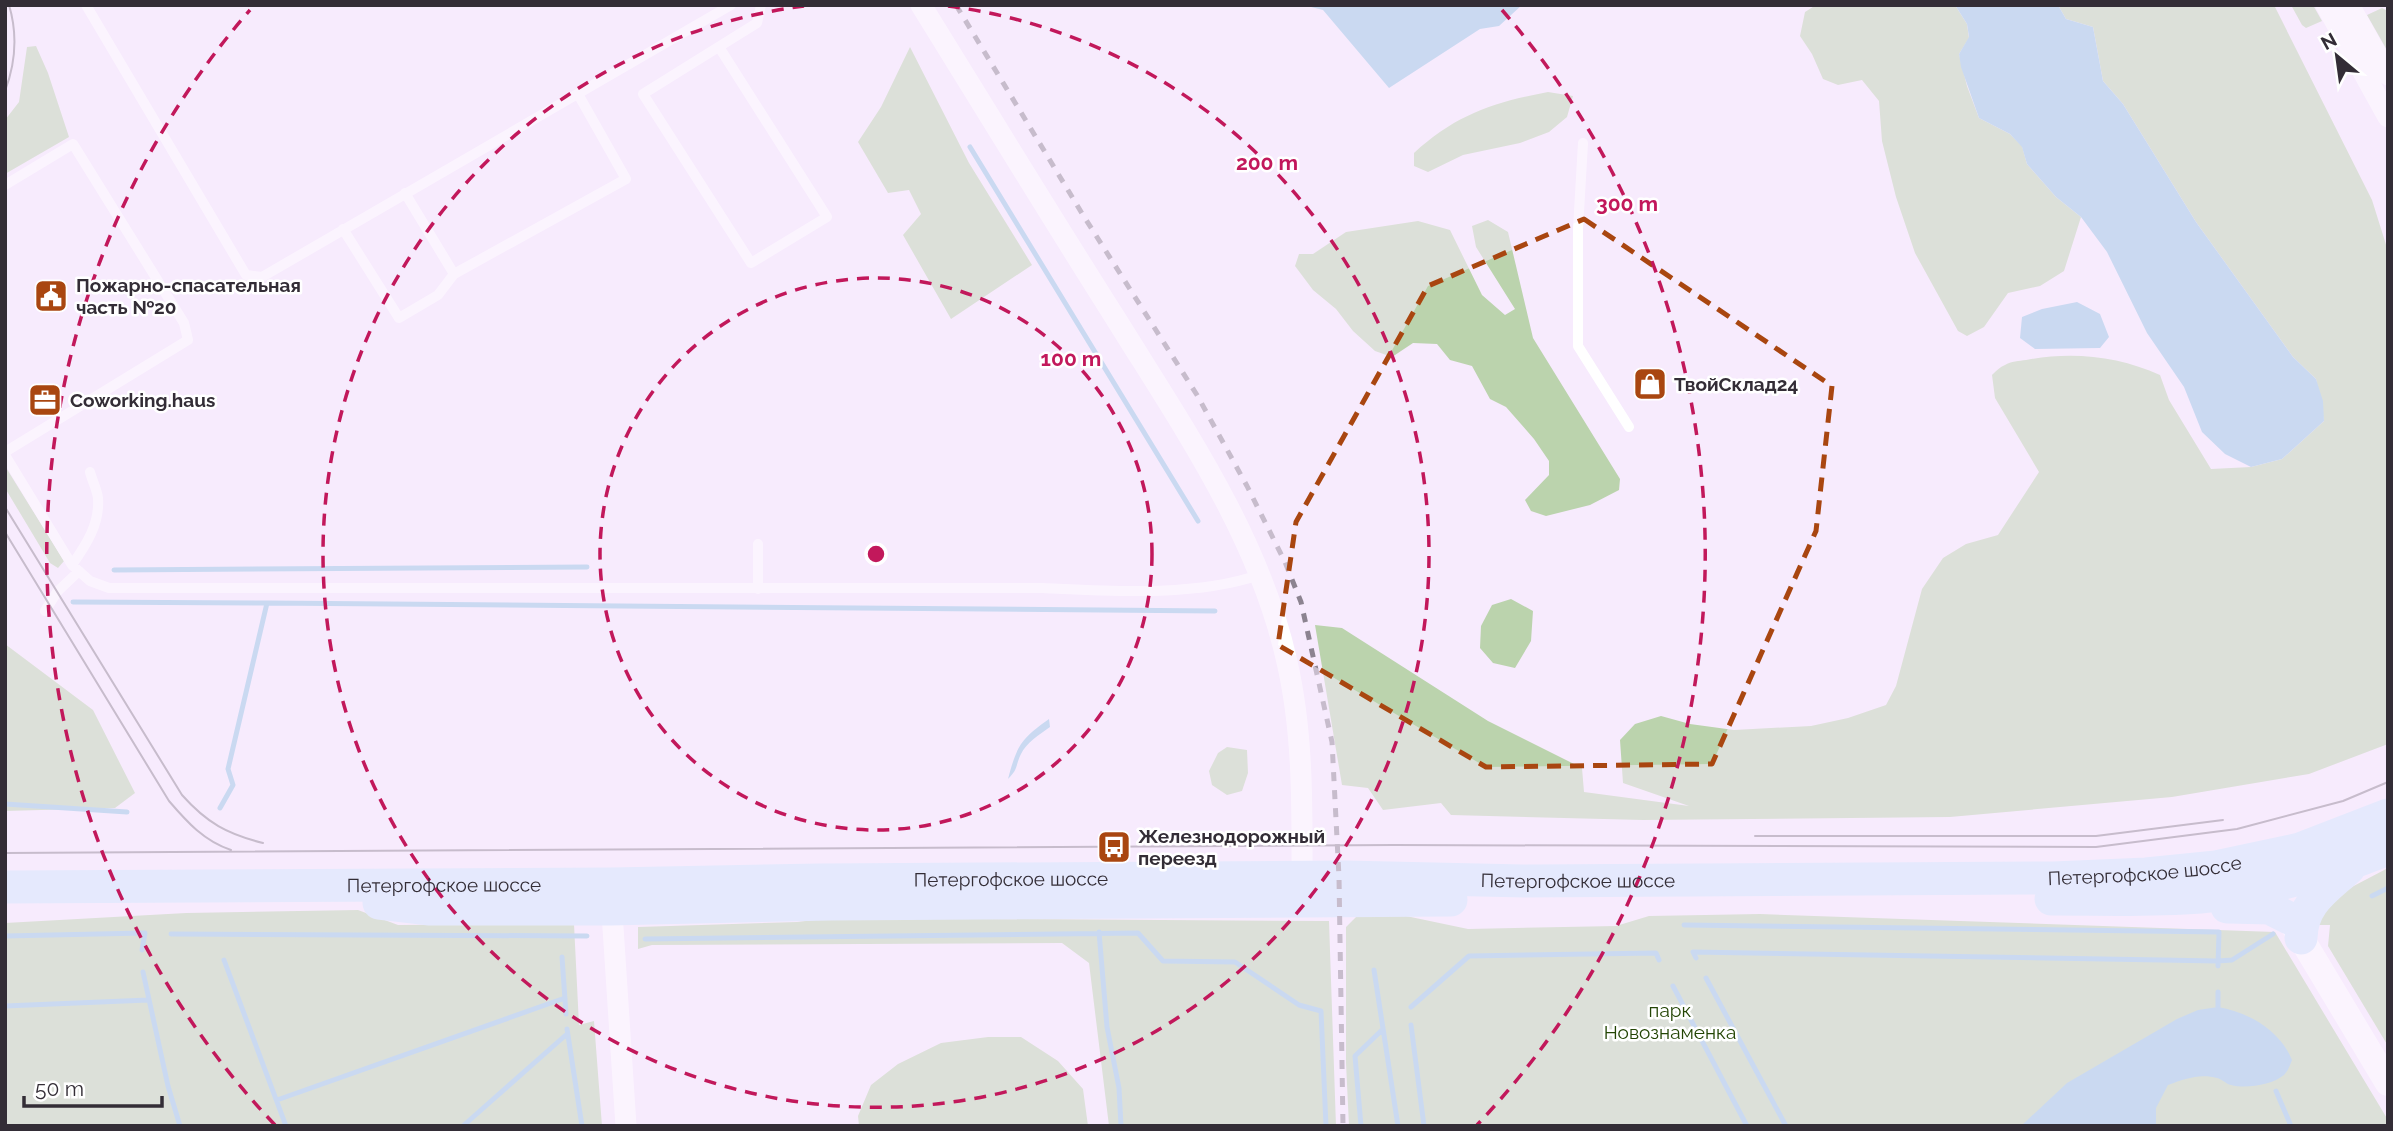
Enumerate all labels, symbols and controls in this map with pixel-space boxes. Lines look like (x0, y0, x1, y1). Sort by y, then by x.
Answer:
north arrow (2302, 21, 2372, 91)
text: N (2317, 28, 2340, 54)
text: 200 m (1236, 150, 1298, 175)
text: 300 m (1596, 191, 1658, 216)
place label: Пожарно-спасательная часть №20 (76, 274, 301, 318)
public building icon: Пожарно-спасательная часть №20 (32, 277, 70, 315)
text: 100 m (1041, 346, 1101, 371)
shop icon: ТвойСклад24 (1631, 365, 1669, 403)
place label: ТвойСклад24 (1674, 373, 1798, 395)
office icon: Coworking.haus (26, 381, 64, 419)
place label: Coworking.haus (70, 389, 215, 411)
centre of rings (864, 542, 888, 566)
place label: Железнодорожный переезд (1138, 825, 1325, 869)
bus stop icon: Железнодорожный переезд (1095, 828, 1133, 866)
street label: Петергофское шоссе (2047, 851, 2243, 889)
street label: Петергофское шоссе (914, 867, 1108, 890)
street label: Петергофское шоссе (1480, 869, 1675, 892)
street label: Петергофское шоссе (347, 873, 541, 896)
park label: парк Новознаменка (1604, 999, 1736, 1043)
scale bar (24, 1064, 163, 1108)
text: 50 m (35, 1076, 84, 1101)

